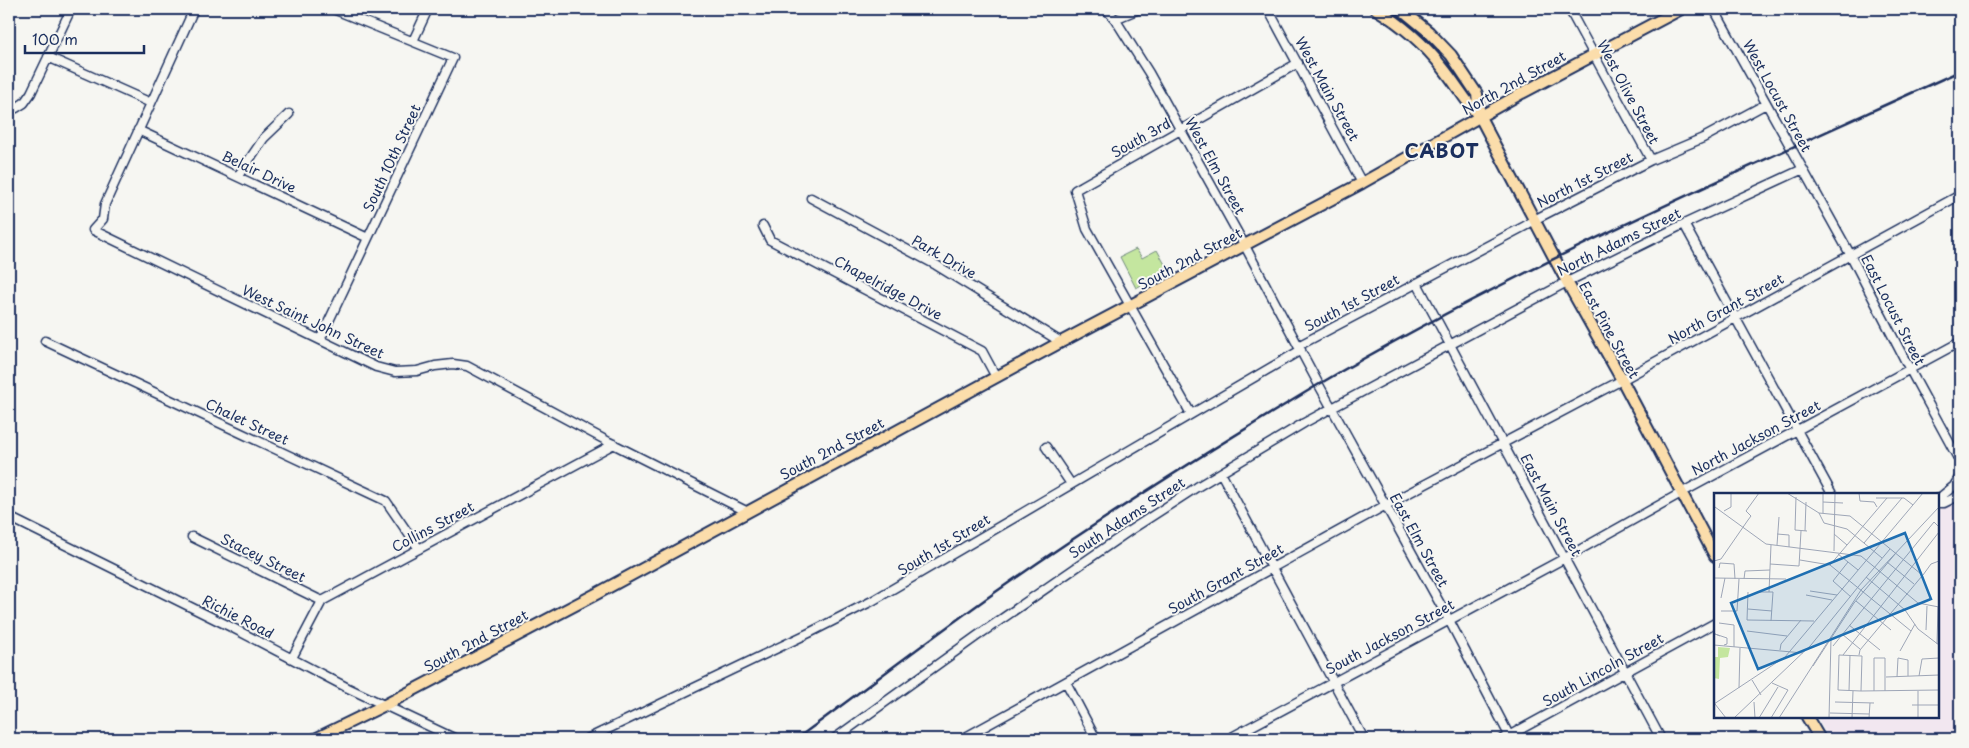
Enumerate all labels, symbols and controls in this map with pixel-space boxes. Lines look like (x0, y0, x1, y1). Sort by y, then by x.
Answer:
scale bar (25, 22, 144, 54)
text: 100 m (32, 27, 78, 50)
street label: West Main Street (1290, 33, 1365, 145)
street label: West Olive Street (1592, 36, 1665, 148)
street label: West Locust Street (1738, 36, 1817, 156)
street label: North 2nd Street (1458, 45, 1570, 120)
street label: South 10th Street (357, 100, 426, 215)
street label: South 3rd (1107, 113, 1174, 163)
street label: West Elm Street (1180, 113, 1251, 218)
district label: CABOT (1405, 136, 1479, 164)
street label: Belair Drive (219, 145, 300, 198)
street label: North 1st Street (1533, 146, 1637, 213)
street label: North Adams Street (1553, 202, 1685, 281)
street label: South 2nd Street (1134, 222, 1246, 295)
street label: Park Drive (908, 230, 980, 284)
street label: Chapelridge Drive (830, 250, 946, 325)
street label: East Locust Street (1856, 251, 1931, 369)
street label: North Grant Street (1664, 268, 1788, 349)
street label: South 1st Street (1301, 269, 1403, 336)
street label: East Pine Street (1574, 277, 1645, 382)
street label: West Saint John Street (239, 279, 388, 364)
street label: Chalet Street (202, 393, 293, 450)
street label: North Jackson Street (1687, 394, 1824, 481)
street label: South 2nd Street (776, 412, 888, 485)
street label: East Main Street (1516, 450, 1587, 560)
street label: South Adams Street (1064, 472, 1189, 563)
street label: East Elm Street (1385, 489, 1454, 591)
inset map (1714, 493, 1939, 718)
street label: Collins Street (388, 496, 478, 557)
street label: South 1st Street (893, 508, 994, 581)
street label: Stacey Street (217, 528, 310, 587)
street label: South Grant Street (1164, 538, 1288, 619)
street label: Richie Road (199, 589, 278, 644)
street label: South Jackson Street (1322, 594, 1458, 679)
street label: South 2nd Street (420, 604, 532, 677)
street label: South Lincoln Street (1538, 627, 1667, 712)

